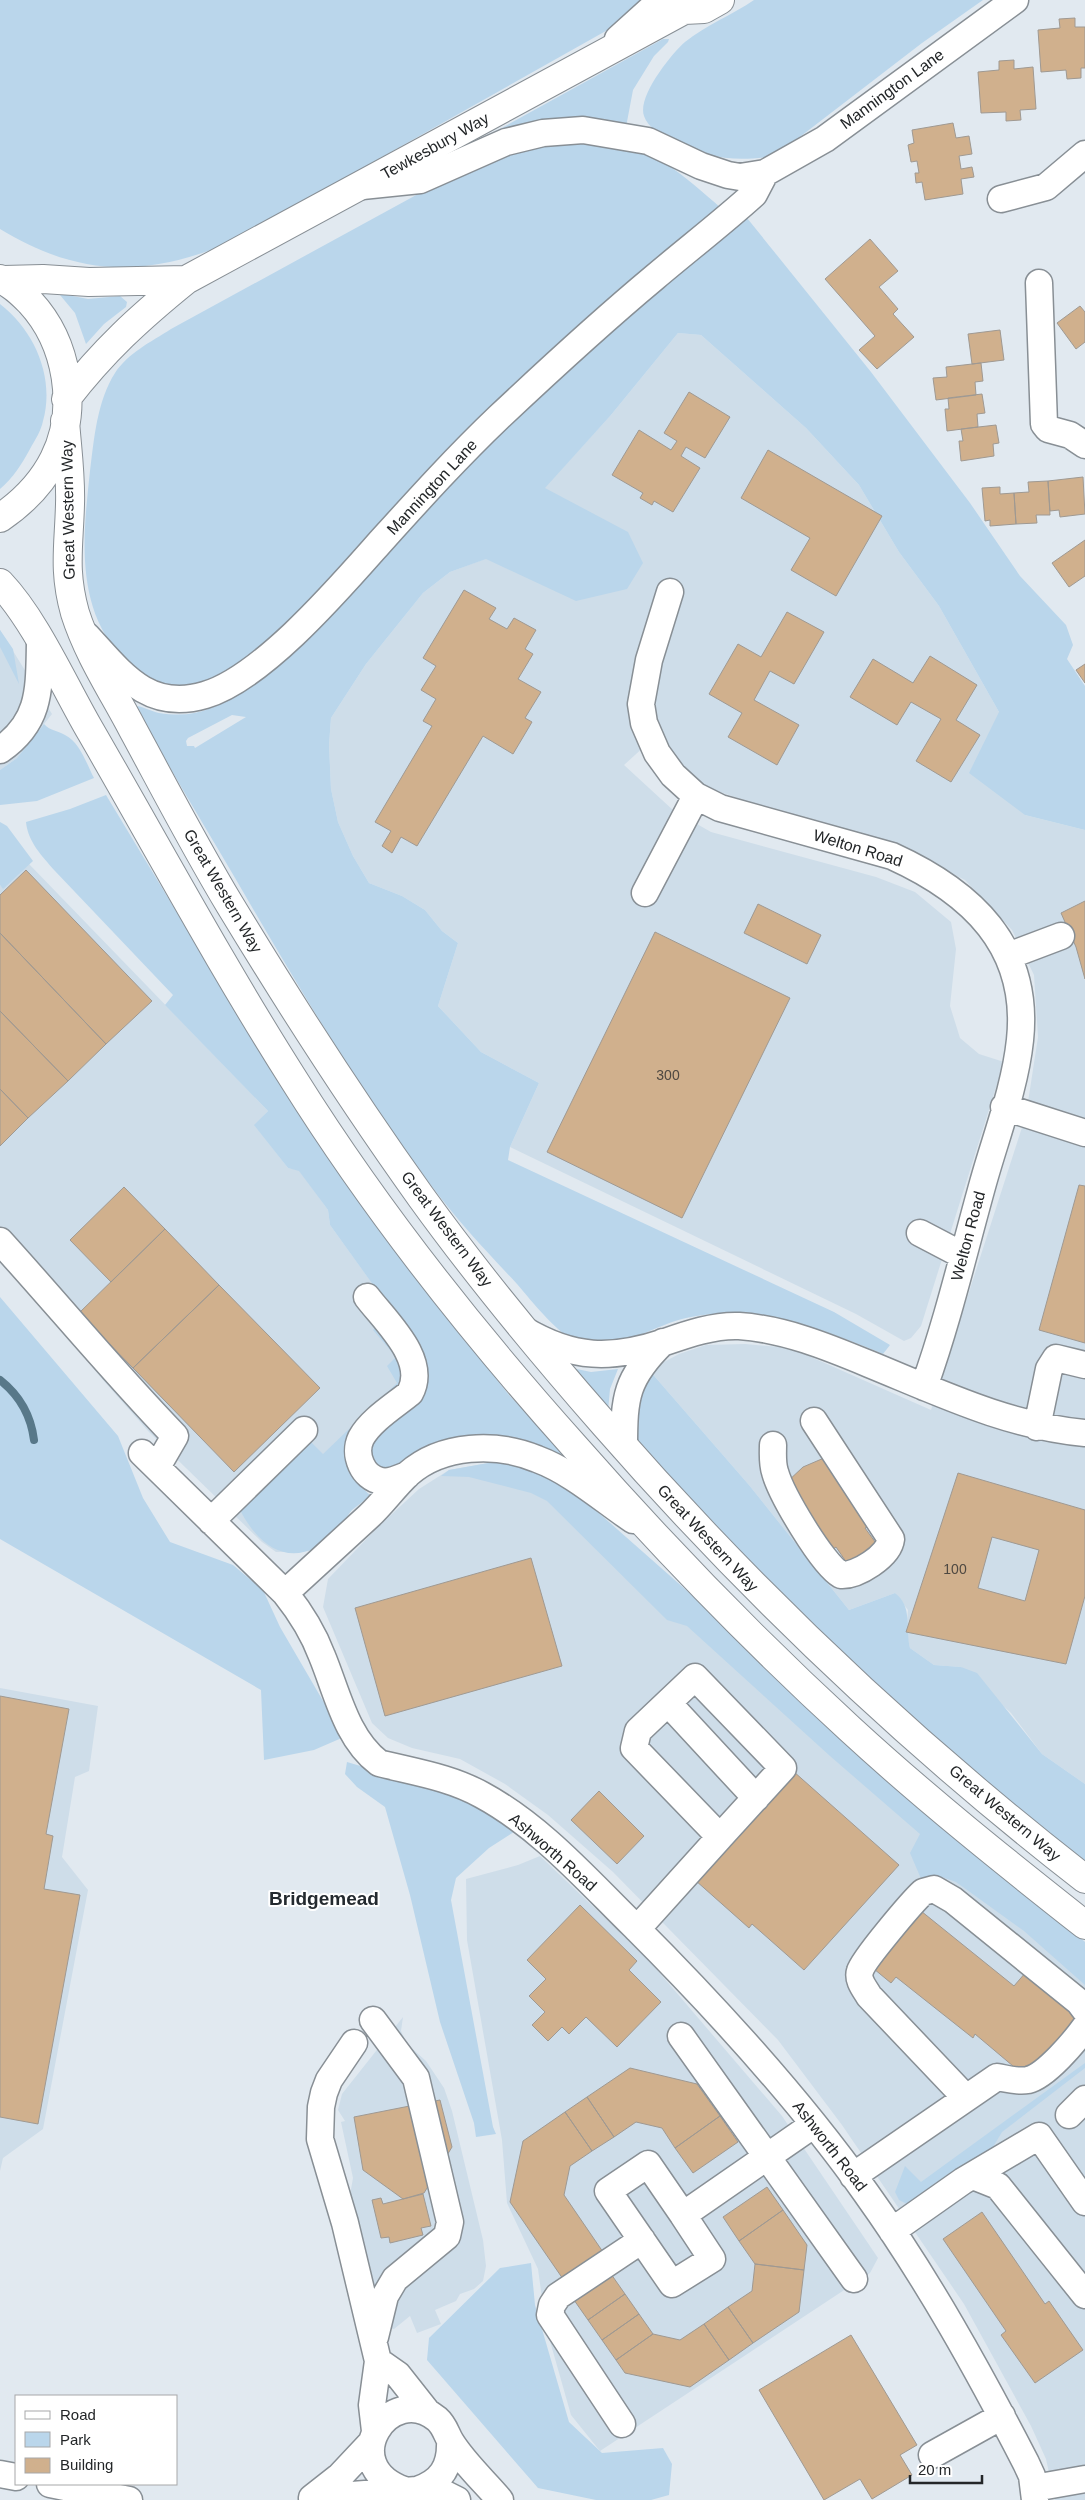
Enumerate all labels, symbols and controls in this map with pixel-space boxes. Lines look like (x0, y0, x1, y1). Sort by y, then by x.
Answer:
street label: Mannington Lane (837, 46, 947, 132)
street label: Tewkesbury Way (378, 109, 492, 183)
street label: Mannington Lane (384, 436, 480, 538)
street label: Great Western Way (58, 440, 78, 580)
street label: Great Western Way (181, 826, 265, 956)
street label: Welton Road (811, 826, 905, 870)
house number: 300 (656, 1067, 680, 1083)
street label: Great Western Way (398, 1168, 496, 1290)
street label: Welton Road (948, 1189, 988, 1283)
street label: Great Western Way (654, 1481, 762, 1595)
house number: 100 (943, 1561, 967, 1577)
street label: Great Western Way (946, 1762, 1064, 1864)
street label: Ashworth Road (506, 1810, 600, 1894)
district label: Bridgemead (269, 1888, 379, 1909)
street label: Ashworth Road (790, 2098, 870, 2194)
legend (15, 2395, 178, 2485)
text: Road (60, 2406, 96, 2423)
text: Park (60, 2431, 91, 2448)
scale bar (910, 2452, 982, 2484)
text: Building (60, 2456, 113, 2473)
text: 20 m (918, 2461, 951, 2478)

